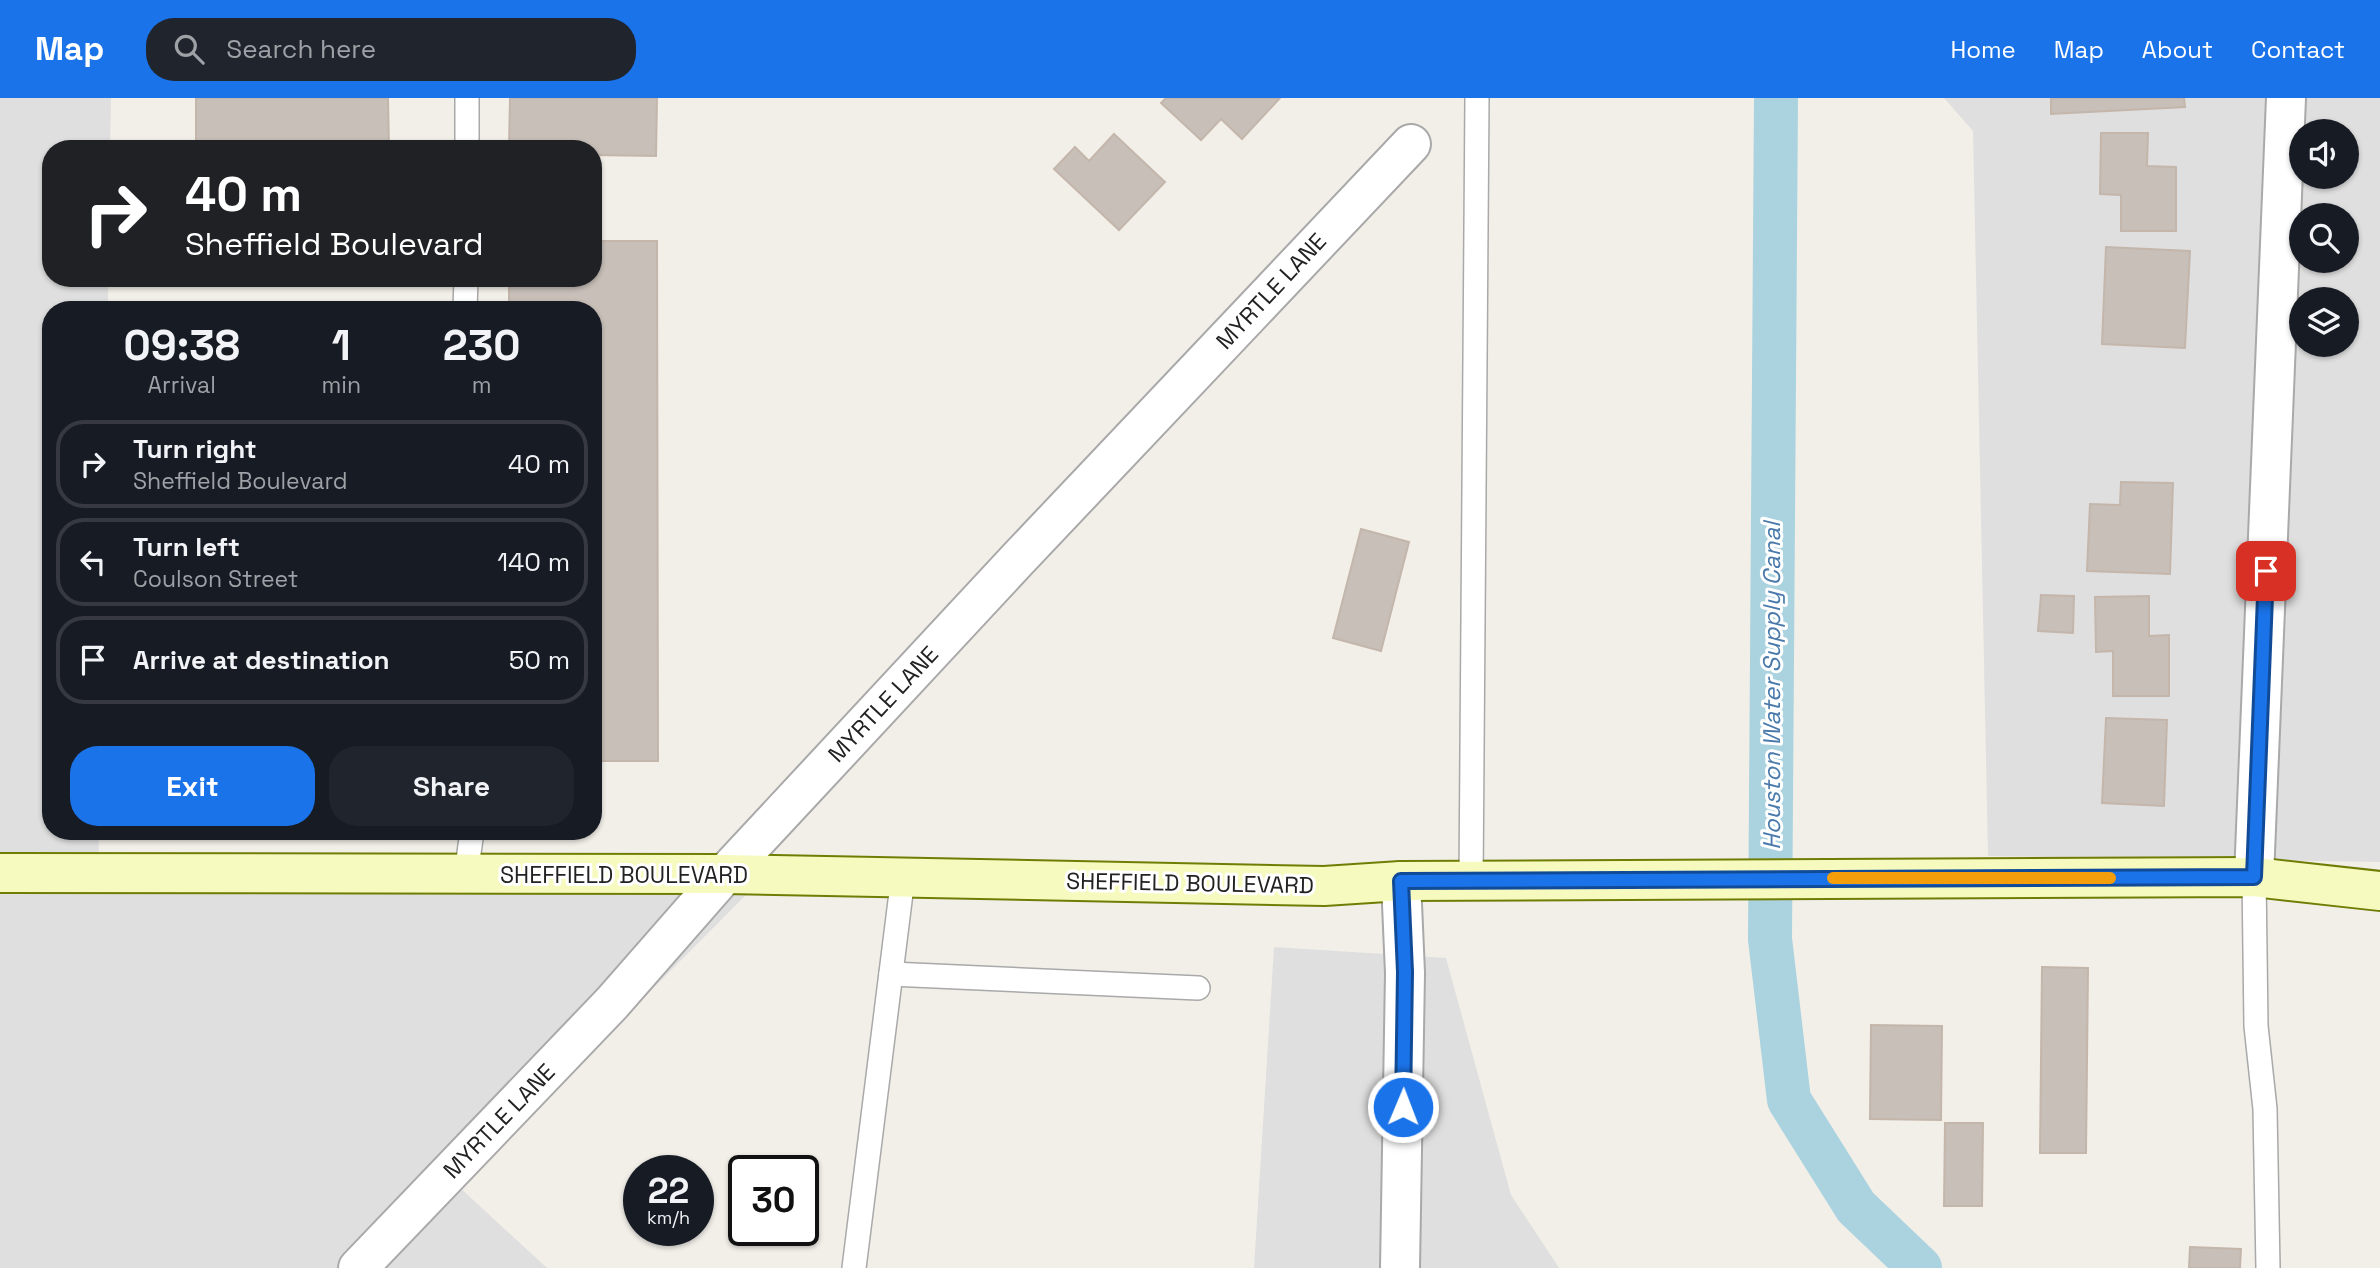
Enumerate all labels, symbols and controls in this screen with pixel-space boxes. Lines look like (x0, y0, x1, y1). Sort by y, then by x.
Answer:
search box (146, 18, 636, 81)
text: Map (35, 28, 104, 70)
icon: search (170, 30, 208, 68)
text: Search here (226, 32, 376, 66)
text: Home (1950, 34, 2016, 65)
text: Map (2054, 34, 2104, 65)
text: About (2142, 34, 2213, 65)
text: Contact (2251, 34, 2345, 65)
map controls (2289, 119, 2359, 357)
button: sound (2289, 119, 2359, 189)
text: 40 m (185, 163, 302, 225)
icon: right (70, 168, 161, 259)
button: search (2289, 203, 2359, 273)
text: Sheffield Boulevard (185, 224, 484, 264)
street label: MYRTLE LANE (1209, 227, 1333, 355)
button: layers (2289, 287, 2359, 357)
text: 09:38 (124, 319, 240, 372)
text: 1 (332, 319, 351, 372)
text: 230 (443, 319, 520, 372)
text: Arrival (148, 370, 216, 400)
text: min (322, 370, 361, 400)
text: m (472, 370, 491, 400)
text: Turn right (133, 432, 257, 466)
icon: right (74, 445, 112, 483)
text: 40 m (508, 447, 570, 481)
text: Sheffield Boulevard (133, 466, 348, 496)
water label: Houston Water Supply Canal (1756, 519, 1787, 850)
text: Turn left (133, 530, 240, 564)
pin (2236, 541, 2296, 601)
icon: left (74, 543, 112, 581)
text: 140 m (497, 545, 570, 579)
icon: arrive (2247, 552, 2285, 590)
text: Coulson Street (133, 564, 298, 594)
street label: MYRTLE LANE (821, 640, 945, 768)
icon: arrive (74, 641, 112, 679)
text: Arrive at destination (133, 643, 390, 677)
text: 50 m (509, 643, 570, 677)
button: Exit (70, 746, 315, 826)
button: Share (329, 746, 574, 826)
street label: SHEFFIELD BOULEVARD (500, 860, 748, 890)
street label: SHEFFIELD BOULEVARD (1066, 866, 1314, 900)
street label: MYRTLE LANE (437, 1057, 561, 1185)
position arrow (1366, 1070, 1440, 1144)
speed limit sign: 30 (728, 1155, 819, 1246)
text: 22 (648, 1169, 689, 1213)
text: km/h (647, 1206, 690, 1229)

